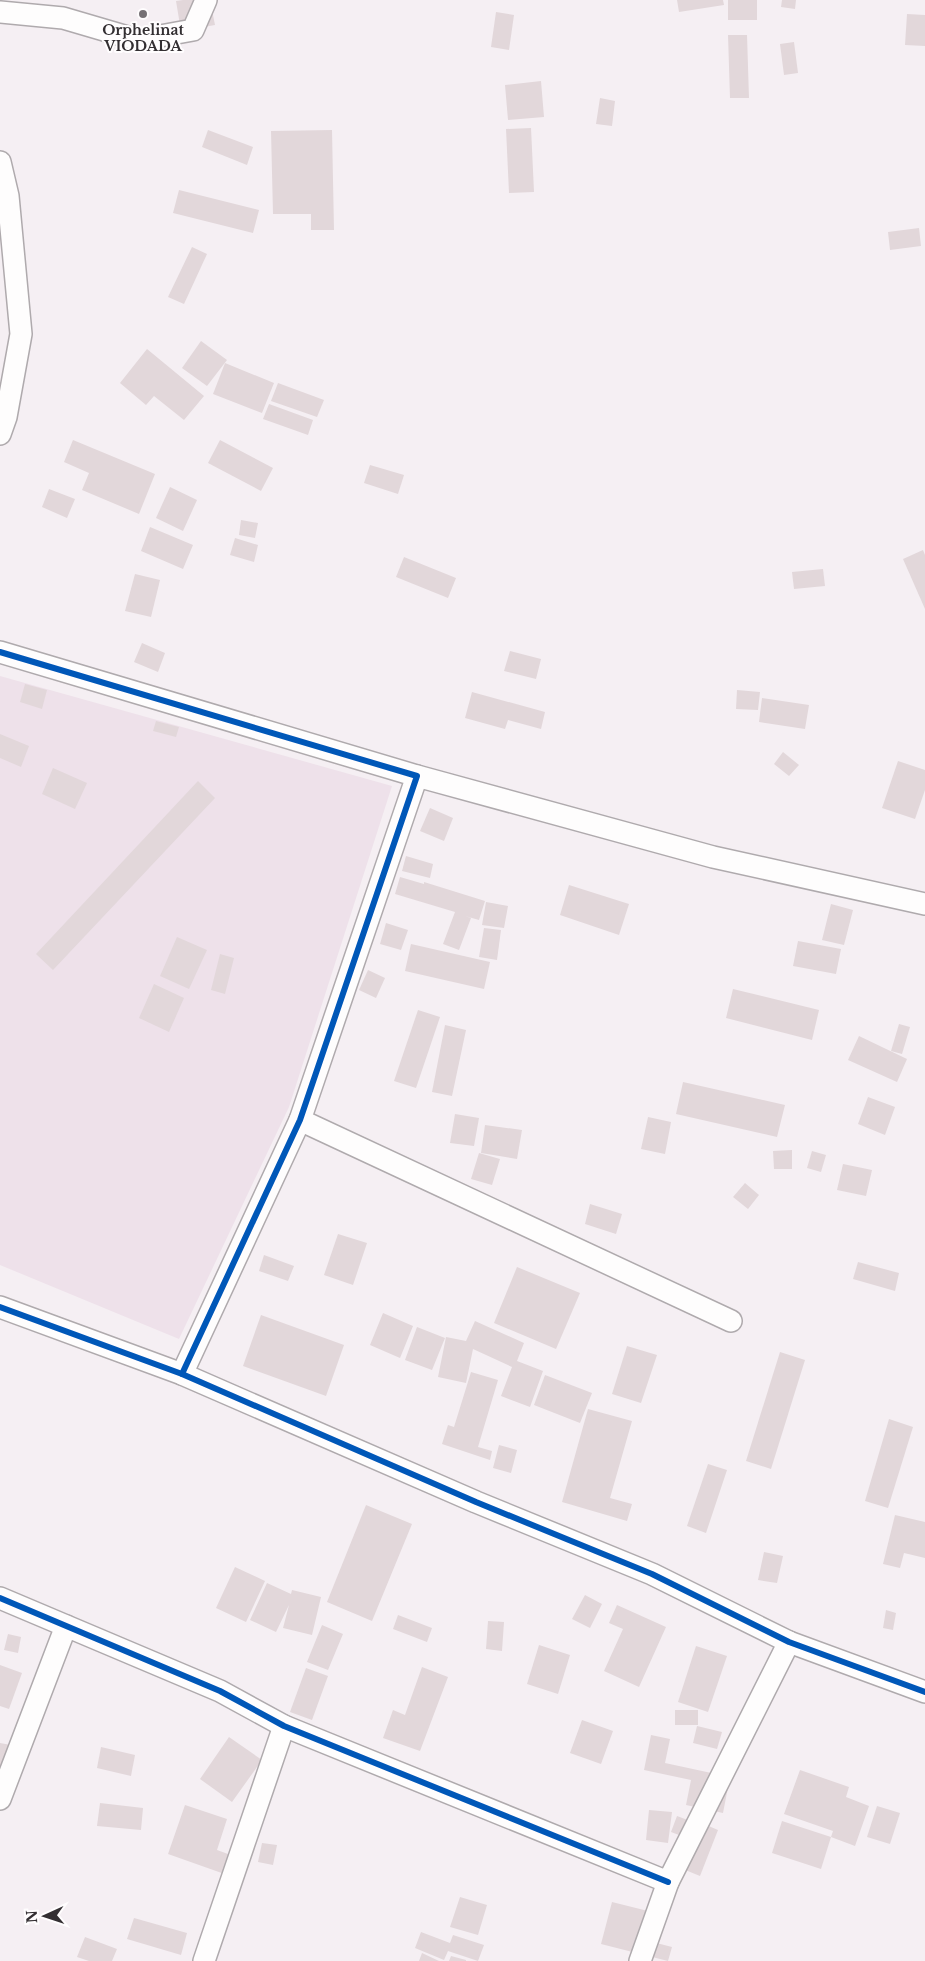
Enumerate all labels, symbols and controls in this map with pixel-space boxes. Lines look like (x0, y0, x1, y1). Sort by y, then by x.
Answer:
marker: Orphelinat VIODADA (137, 8, 149, 20)
place label: Orphelinat VIODADA (102, 21, 184, 55)
north arrow (20, 1891, 70, 1941)
text: N (23, 1910, 41, 1924)

